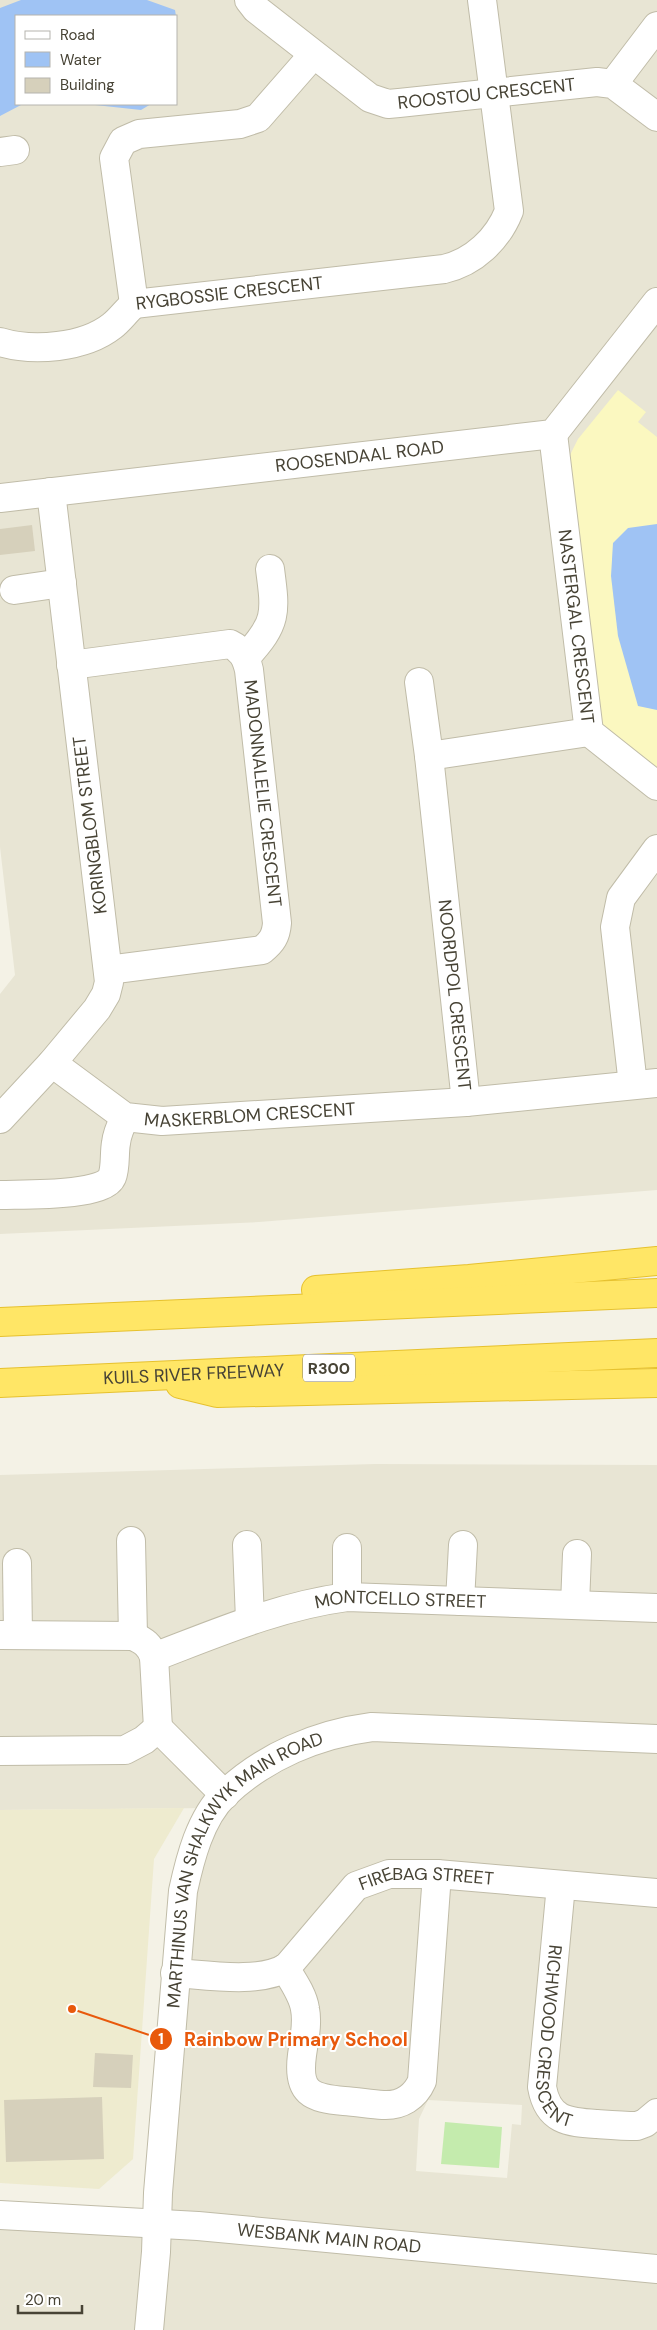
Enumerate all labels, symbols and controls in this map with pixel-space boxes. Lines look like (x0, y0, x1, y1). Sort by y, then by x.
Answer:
legend (15, 15, 178, 105)
text: Road (60, 25, 95, 45)
text: Water (60, 50, 102, 70)
street label: ROOSTOU CRESCENT (396, 72, 577, 115)
text: Building (60, 75, 115, 95)
street label: RYGBOSSIE CRESCENT (135, 271, 324, 316)
street label: ROOSENDAAL ROAD (274, 435, 445, 478)
street label: NASTERGAL CRESCENT (553, 528, 600, 725)
street label: MADONNALELIE CRESCENT (238, 678, 287, 908)
street label: KORINGBLOM STREET (67, 735, 113, 915)
street label: NOORDPOL CRESCENT (432, 898, 477, 1092)
street label: MASKERBLOM CRESCENT (143, 1097, 356, 1133)
road number: R300 (303, 1355, 355, 1382)
street label: KUILS RIVER FREEWAY (103, 1358, 285, 1390)
street label: MONTCELLO STREET (313, 1585, 487, 1614)
street label: MARTHINUS VAN SHALKWYK MAIN ROAD (161, 1726, 326, 2009)
street label: FIREBAG STREET (355, 1862, 495, 1896)
street label: RICHWOOD CRESCENT (530, 1944, 576, 2133)
callout: Rainbow Primary School (149, 2022, 418, 2056)
text: Rainbow Primary School (184, 2027, 408, 2052)
text: 1 (158, 2029, 164, 2049)
street label: WESBANK MAIN ROAD (236, 2218, 422, 2259)
scale bar (18, 2282, 81, 2314)
text: 20 m (25, 2290, 61, 2310)

